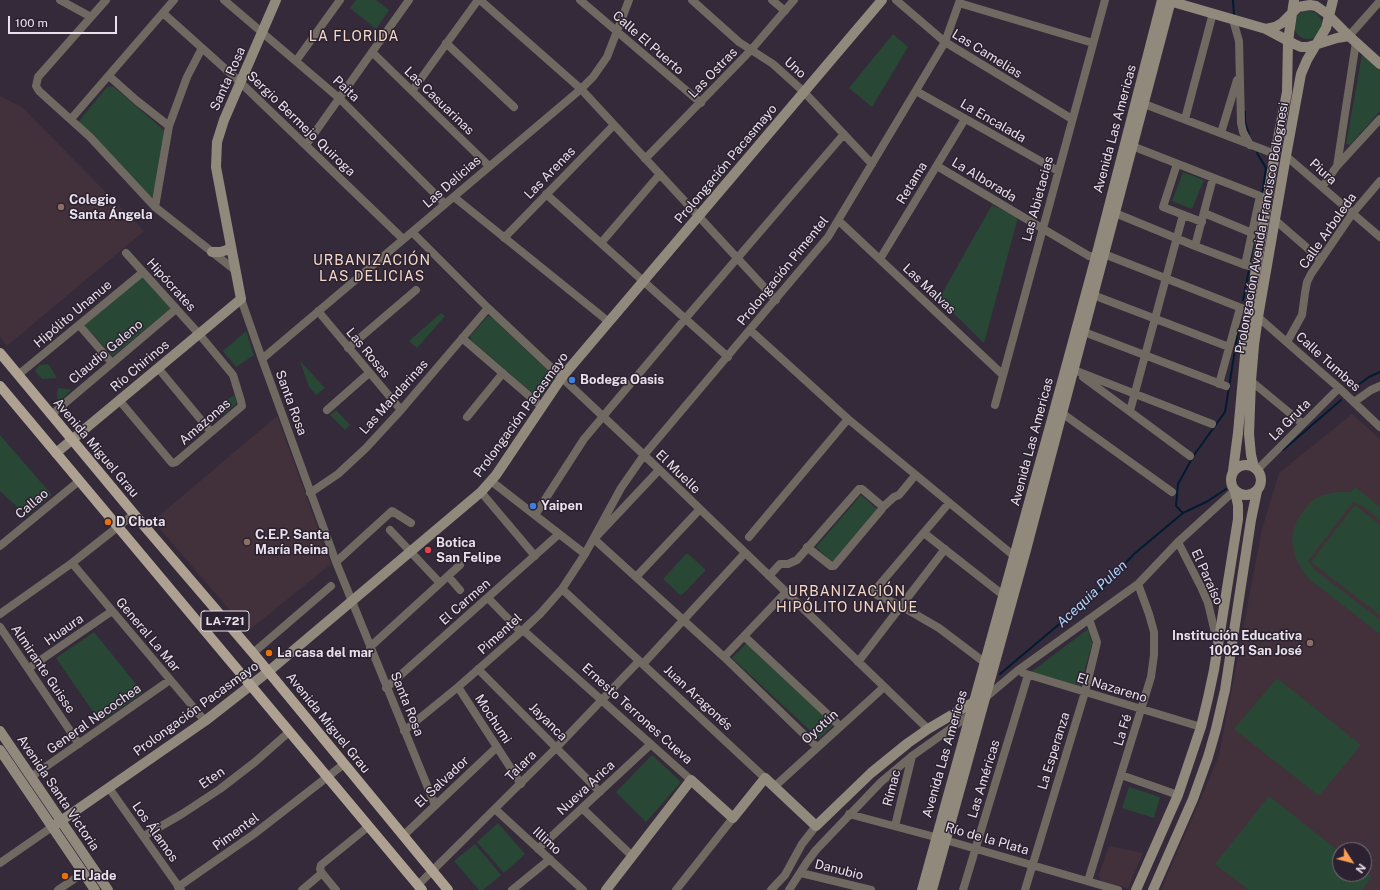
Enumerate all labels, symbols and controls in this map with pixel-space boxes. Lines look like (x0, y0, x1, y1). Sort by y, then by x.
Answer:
scale bar (10, 8, 119, 34)
street label: Calle El Puerto (609, 8, 687, 78)
text: 100 m (15, 16, 48, 30)
street label: Las Camelias (949, 26, 1025, 82)
district label: LA FLORIDA (309, 29, 399, 45)
street label: Santa Rosa (207, 45, 249, 113)
street label: Las Ostras (685, 45, 741, 101)
street label: Uno (781, 54, 809, 82)
street label: Avenida Las Americas (1090, 63, 1140, 195)
street label: Las Casuarinas (401, 64, 477, 138)
street label: Sergio Bermejo Quiroga (244, 68, 358, 180)
street label: Paita (329, 73, 363, 105)
street label: La Encalada (957, 96, 1029, 146)
street label: Prolongación Pacasmayo (672, 101, 780, 227)
street label: Prolongación Avenida Francisco Bolognesi (1232, 101, 1292, 355)
street label: Las Arenas (521, 144, 579, 202)
street label: Las Delicias (420, 153, 484, 211)
street label: La Alborada (949, 155, 1019, 205)
street label: Las Abietacias (1019, 155, 1057, 243)
street label: Piura (1306, 156, 1340, 188)
street label: Retama (893, 159, 931, 207)
street label: Calle Arboleda (1296, 190, 1360, 272)
place label: Colegio Santa Ángela (69, 192, 153, 223)
marker: Colegio Santa Ángela (56, 202, 66, 212)
street label: Prolongación Pimentel (734, 213, 832, 329)
district label: URBANIZACIÓN LAS DELICIAS (313, 253, 431, 286)
street label: Hipócrates (143, 255, 199, 315)
street label: Las Malvas (899, 261, 959, 317)
street label: Hipólito Unanue (31, 277, 115, 351)
street label: Claudio Galeno (66, 317, 146, 387)
street label: Las Rosas (343, 325, 393, 381)
street label: Calle Tumbes (1293, 329, 1363, 395)
street label: Río Chirinos (107, 337, 173, 395)
street label: Prolongación Pacasmayo (470, 349, 572, 481)
street label: Las Mandarinas (356, 357, 432, 437)
street label: Santa Rosa (272, 368, 310, 438)
place label: Bodega Oasis (580, 372, 664, 388)
marker: Bodega Oasis (567, 375, 577, 385)
street label: Avenida Las Americas (1007, 376, 1057, 508)
street label: Avenida Miguel Grau (50, 395, 142, 501)
street label: Amazonas (176, 396, 234, 448)
street label: La Gruta (1266, 396, 1314, 444)
street label: El Muelle (652, 447, 704, 497)
street label: Callao (12, 486, 52, 522)
place label: Yaipen (541, 498, 583, 514)
marker: Yaipen (528, 501, 538, 511)
place label: D Chota (116, 514, 165, 530)
marker: D Chota (103, 517, 113, 527)
place label: C.E.P. Santa María Reina (255, 527, 330, 558)
place label: Botica San Felipe (436, 535, 501, 566)
marker: C.E.P. Santa María Reina (242, 537, 252, 547)
marker: Botica San Felipe (423, 545, 433, 555)
street label: El Paraíso (1188, 547, 1226, 607)
water label: Acequia Pulen (1053, 557, 1131, 631)
street label: El Carmen (436, 576, 494, 628)
district label: URBANIZACIÓN HIPÓLITO UNANUE (776, 584, 918, 616)
street label: General La Mar (112, 595, 184, 675)
street label: Pimentel (475, 610, 525, 658)
street label: Huaura (41, 611, 87, 649)
road number: LA-721 (201, 611, 249, 631)
street label: Almirante Guisse (8, 622, 78, 716)
place label: Institución Educativa 10021 San José (1172, 628, 1302, 659)
marker: Institución Educativa 10021 San José (1305, 638, 1315, 648)
place label: La casa del mar (277, 645, 373, 661)
marker: La casa del mar (264, 648, 274, 658)
street label: Prolongación Pacasmayo (130, 658, 262, 760)
street label: Ernesto Terrones Cueva (579, 660, 695, 768)
street label: Juan Aragonés (660, 662, 736, 734)
street label: Avenida Miguel Grau (283, 670, 373, 776)
street label: Santa Rosa (387, 670, 427, 738)
street label: El Nazareno (1075, 670, 1149, 706)
street label: General Necochea (44, 681, 144, 757)
street label: Avenida Las Americas (919, 688, 971, 820)
street label: Mochumi (471, 692, 515, 746)
street label: Jayanca (526, 700, 570, 744)
street label: Oyotún (799, 707, 841, 747)
street label: La Esperanza (1035, 710, 1073, 792)
street label: La Fé (1111, 712, 1135, 748)
street label: Avenida Santa Victoria (14, 732, 102, 854)
street label: Las Américas (965, 738, 1003, 820)
street label: Talara (502, 747, 540, 785)
street label: El Salvador (412, 753, 472, 811)
street label: Nueva Arica (554, 757, 618, 819)
street label: Eten (196, 764, 228, 792)
street label: Rímac (880, 768, 904, 808)
street label: Los Álamos (129, 799, 181, 865)
street label: Pimentel (210, 810, 262, 854)
street label: Río de la Plata (943, 820, 1031, 858)
street label: Illimo (530, 824, 564, 858)
north arrow (1332, 842, 1372, 882)
street label: Danubio (813, 856, 865, 884)
text: N (1354, 861, 1368, 875)
place label: El Jade (73, 868, 116, 884)
marker: El Jade (60, 871, 70, 881)

